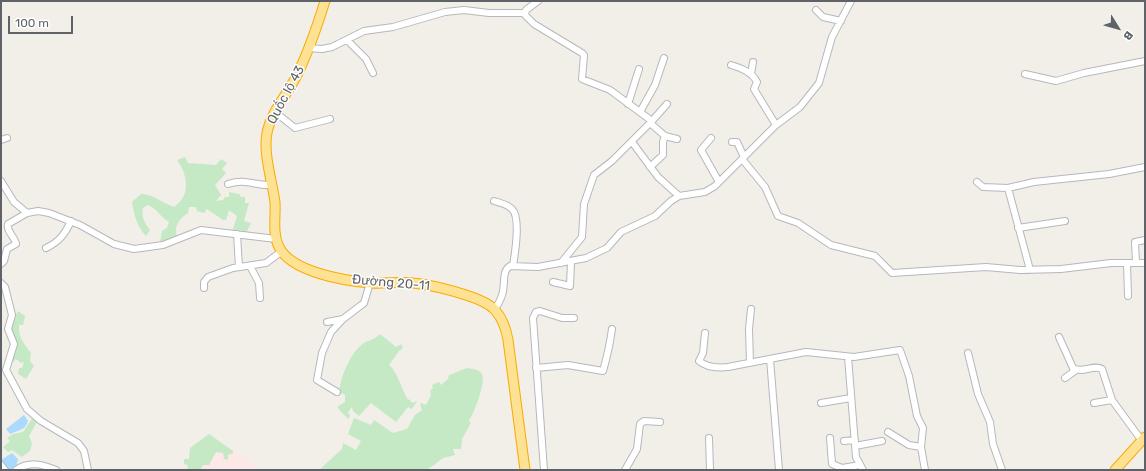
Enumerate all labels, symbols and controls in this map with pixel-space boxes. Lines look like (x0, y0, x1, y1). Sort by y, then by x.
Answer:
scale bar (10, 8, 75, 34)
north arrow (1098, 8, 1138, 48)
text: 100 m (15, 16, 49, 30)
text: B (1120, 29, 1136, 43)
street label: Quốc lộ 43 (264, 63, 308, 127)
street label: Đường 20-11 (351, 272, 431, 294)

